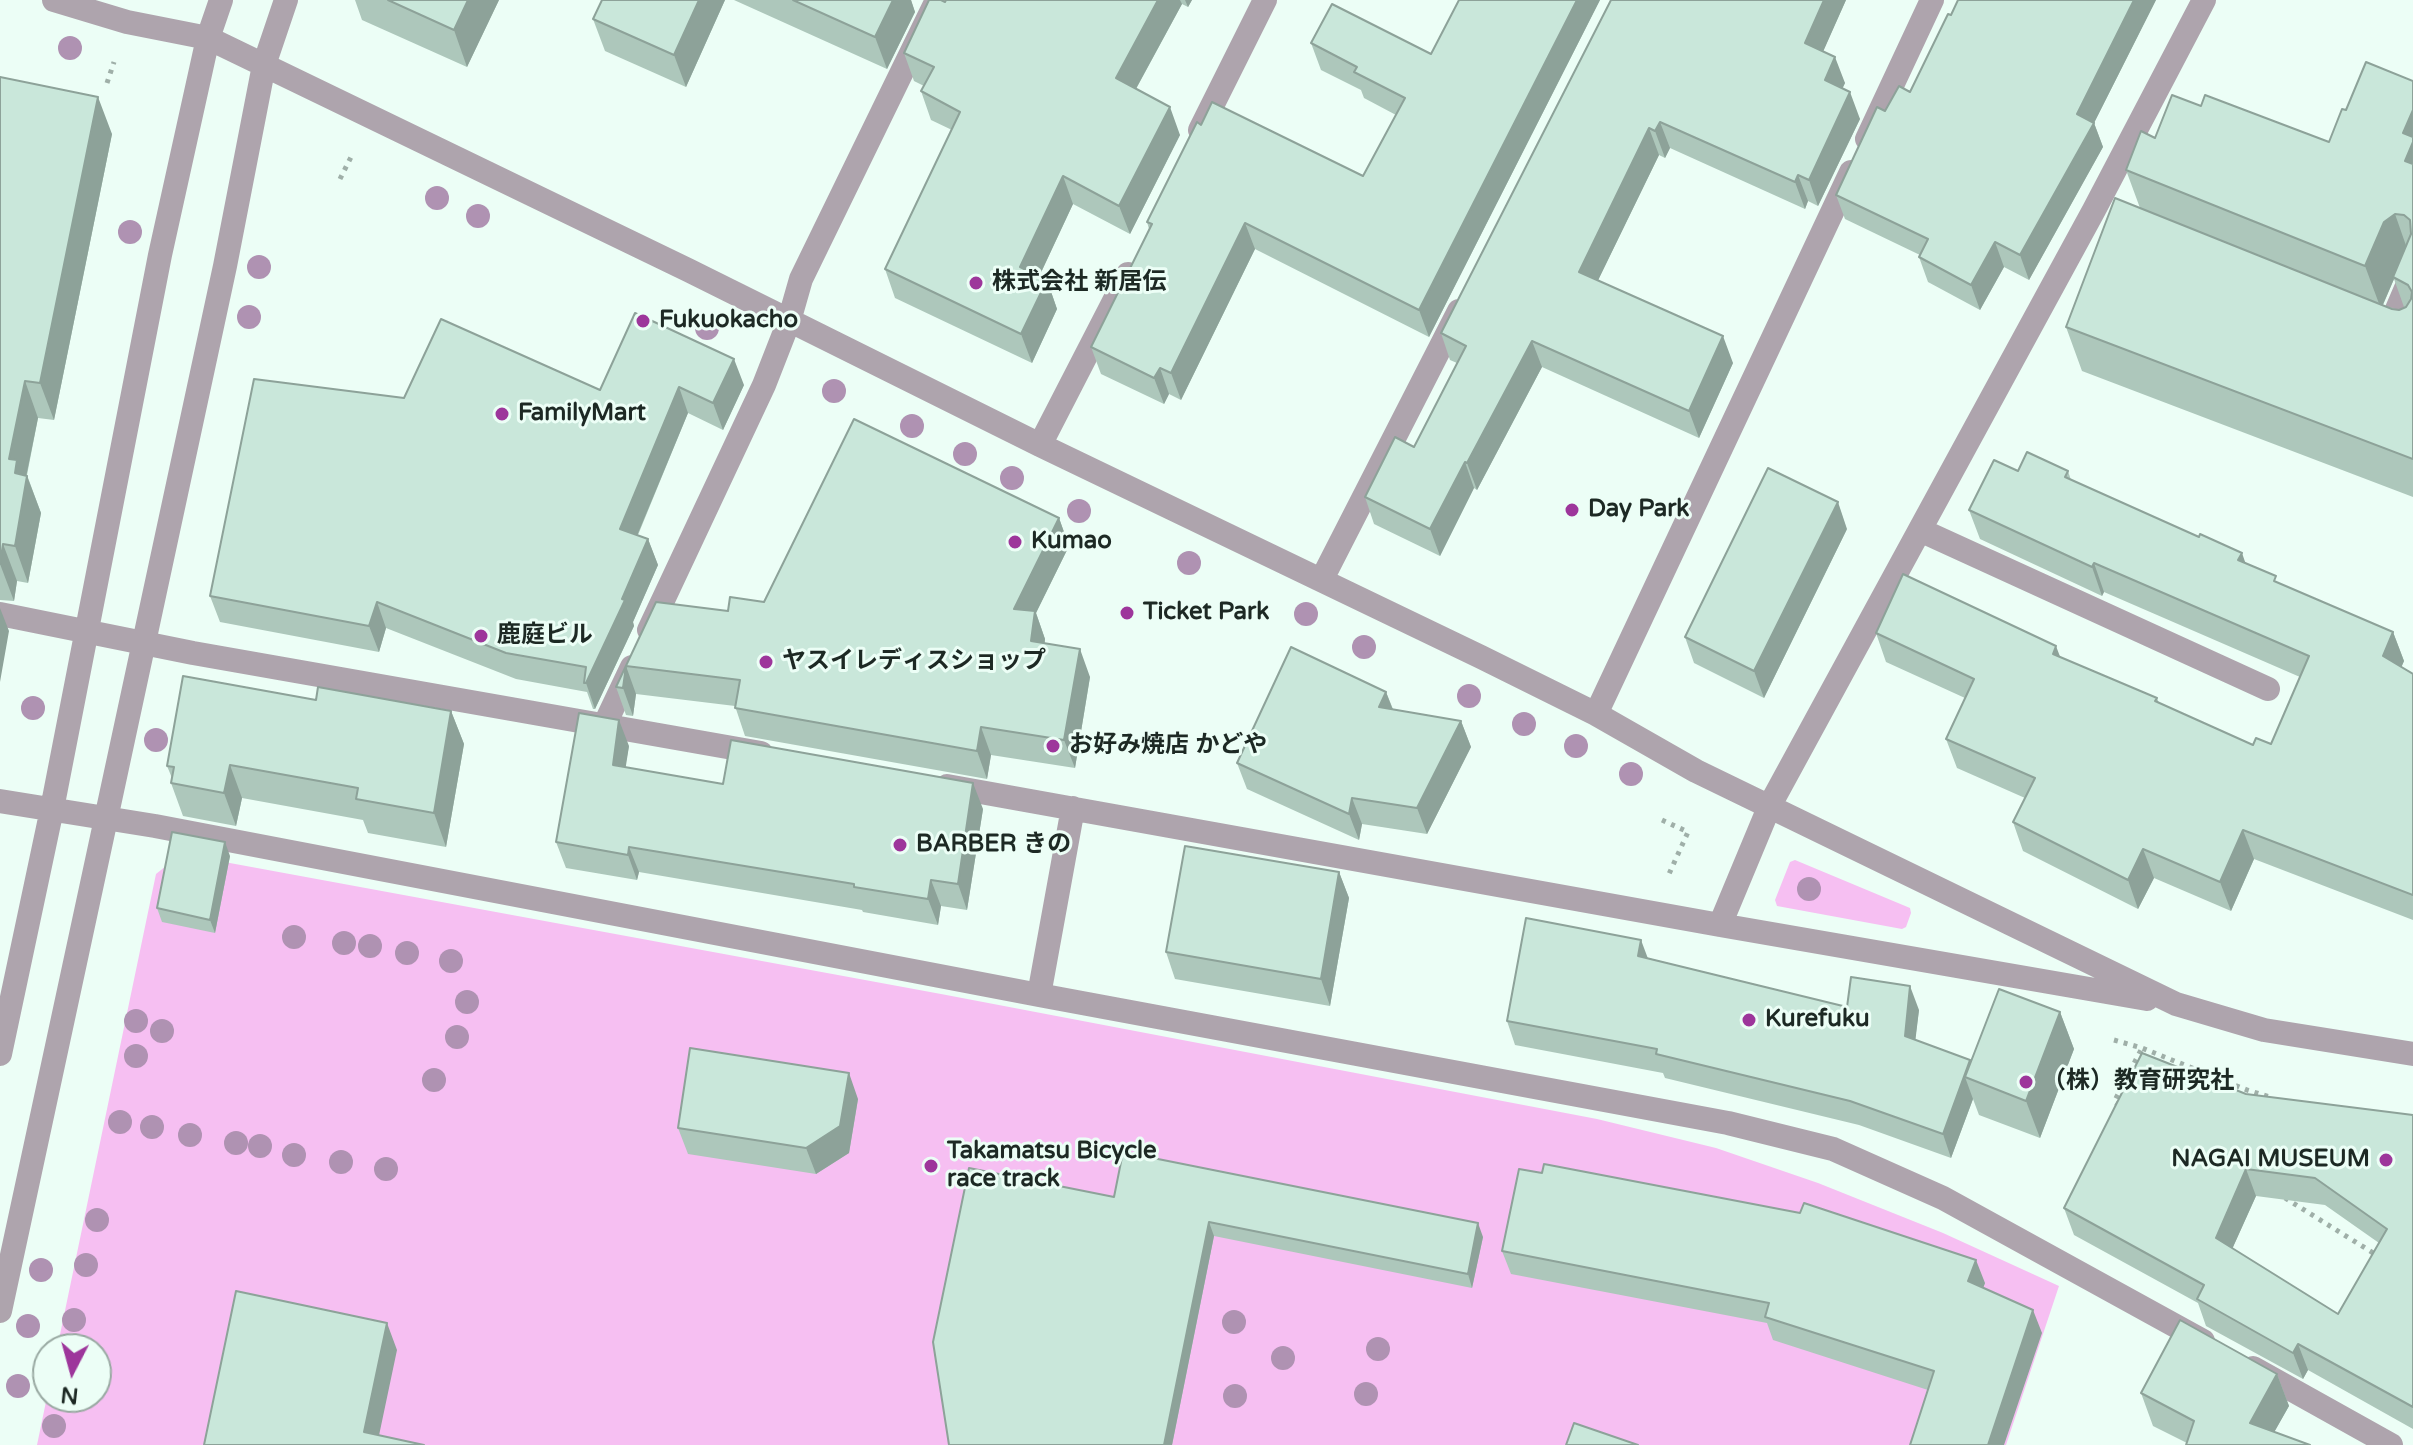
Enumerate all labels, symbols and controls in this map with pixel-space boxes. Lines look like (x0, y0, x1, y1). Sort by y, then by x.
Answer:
place label: 株式会社 新居伝 (992, 269, 1166, 297)
marker: 株式会社 新居伝 (967, 274, 985, 292)
place label: Fukuokacho (659, 307, 798, 335)
marker: Fukuokacho (634, 312, 652, 330)
place label: FamilyMart (518, 400, 646, 428)
marker: FamilyMart (493, 405, 511, 423)
place label: Day Park (1588, 496, 1689, 524)
marker: Day Park (1563, 501, 1581, 519)
place label: Kumao (1031, 528, 1112, 556)
marker: Kumao (1006, 533, 1024, 551)
place label: Ticket Park (1143, 599, 1269, 627)
marker: Ticket Park (1118, 604, 1136, 622)
place label: 鹿庭ビル (497, 622, 593, 650)
marker: 鹿庭ビル (472, 627, 490, 645)
place label: ヤスイレディスショップ (782, 648, 1046, 676)
marker: ヤスイレディスショップ (757, 653, 775, 671)
place label: お好み焼店 かどや (1069, 732, 1267, 760)
marker: お好み焼店 かどや (1044, 737, 1062, 755)
place label: BARBER きの (916, 831, 1071, 859)
marker: BARBER きの (891, 836, 909, 854)
place label: Kurefuku (1765, 1006, 1870, 1034)
marker: Kurefuku (1740, 1011, 1758, 1029)
place label: （株）教育研究社 (2042, 1068, 2234, 1096)
marker: （株）教育研究社 (2017, 1073, 2035, 1091)
place label: Takamatsu Bicycle race track (947, 1138, 1157, 1194)
place label: NAGAI MUSEUM (2171, 1146, 2370, 1174)
marker: NAGAI MUSEUM (2377, 1151, 2395, 1169)
marker: Takamatsu Bicycle race track (922, 1157, 940, 1175)
north arrow (32, 1333, 112, 1413)
text: N (60, 1381, 80, 1409)

